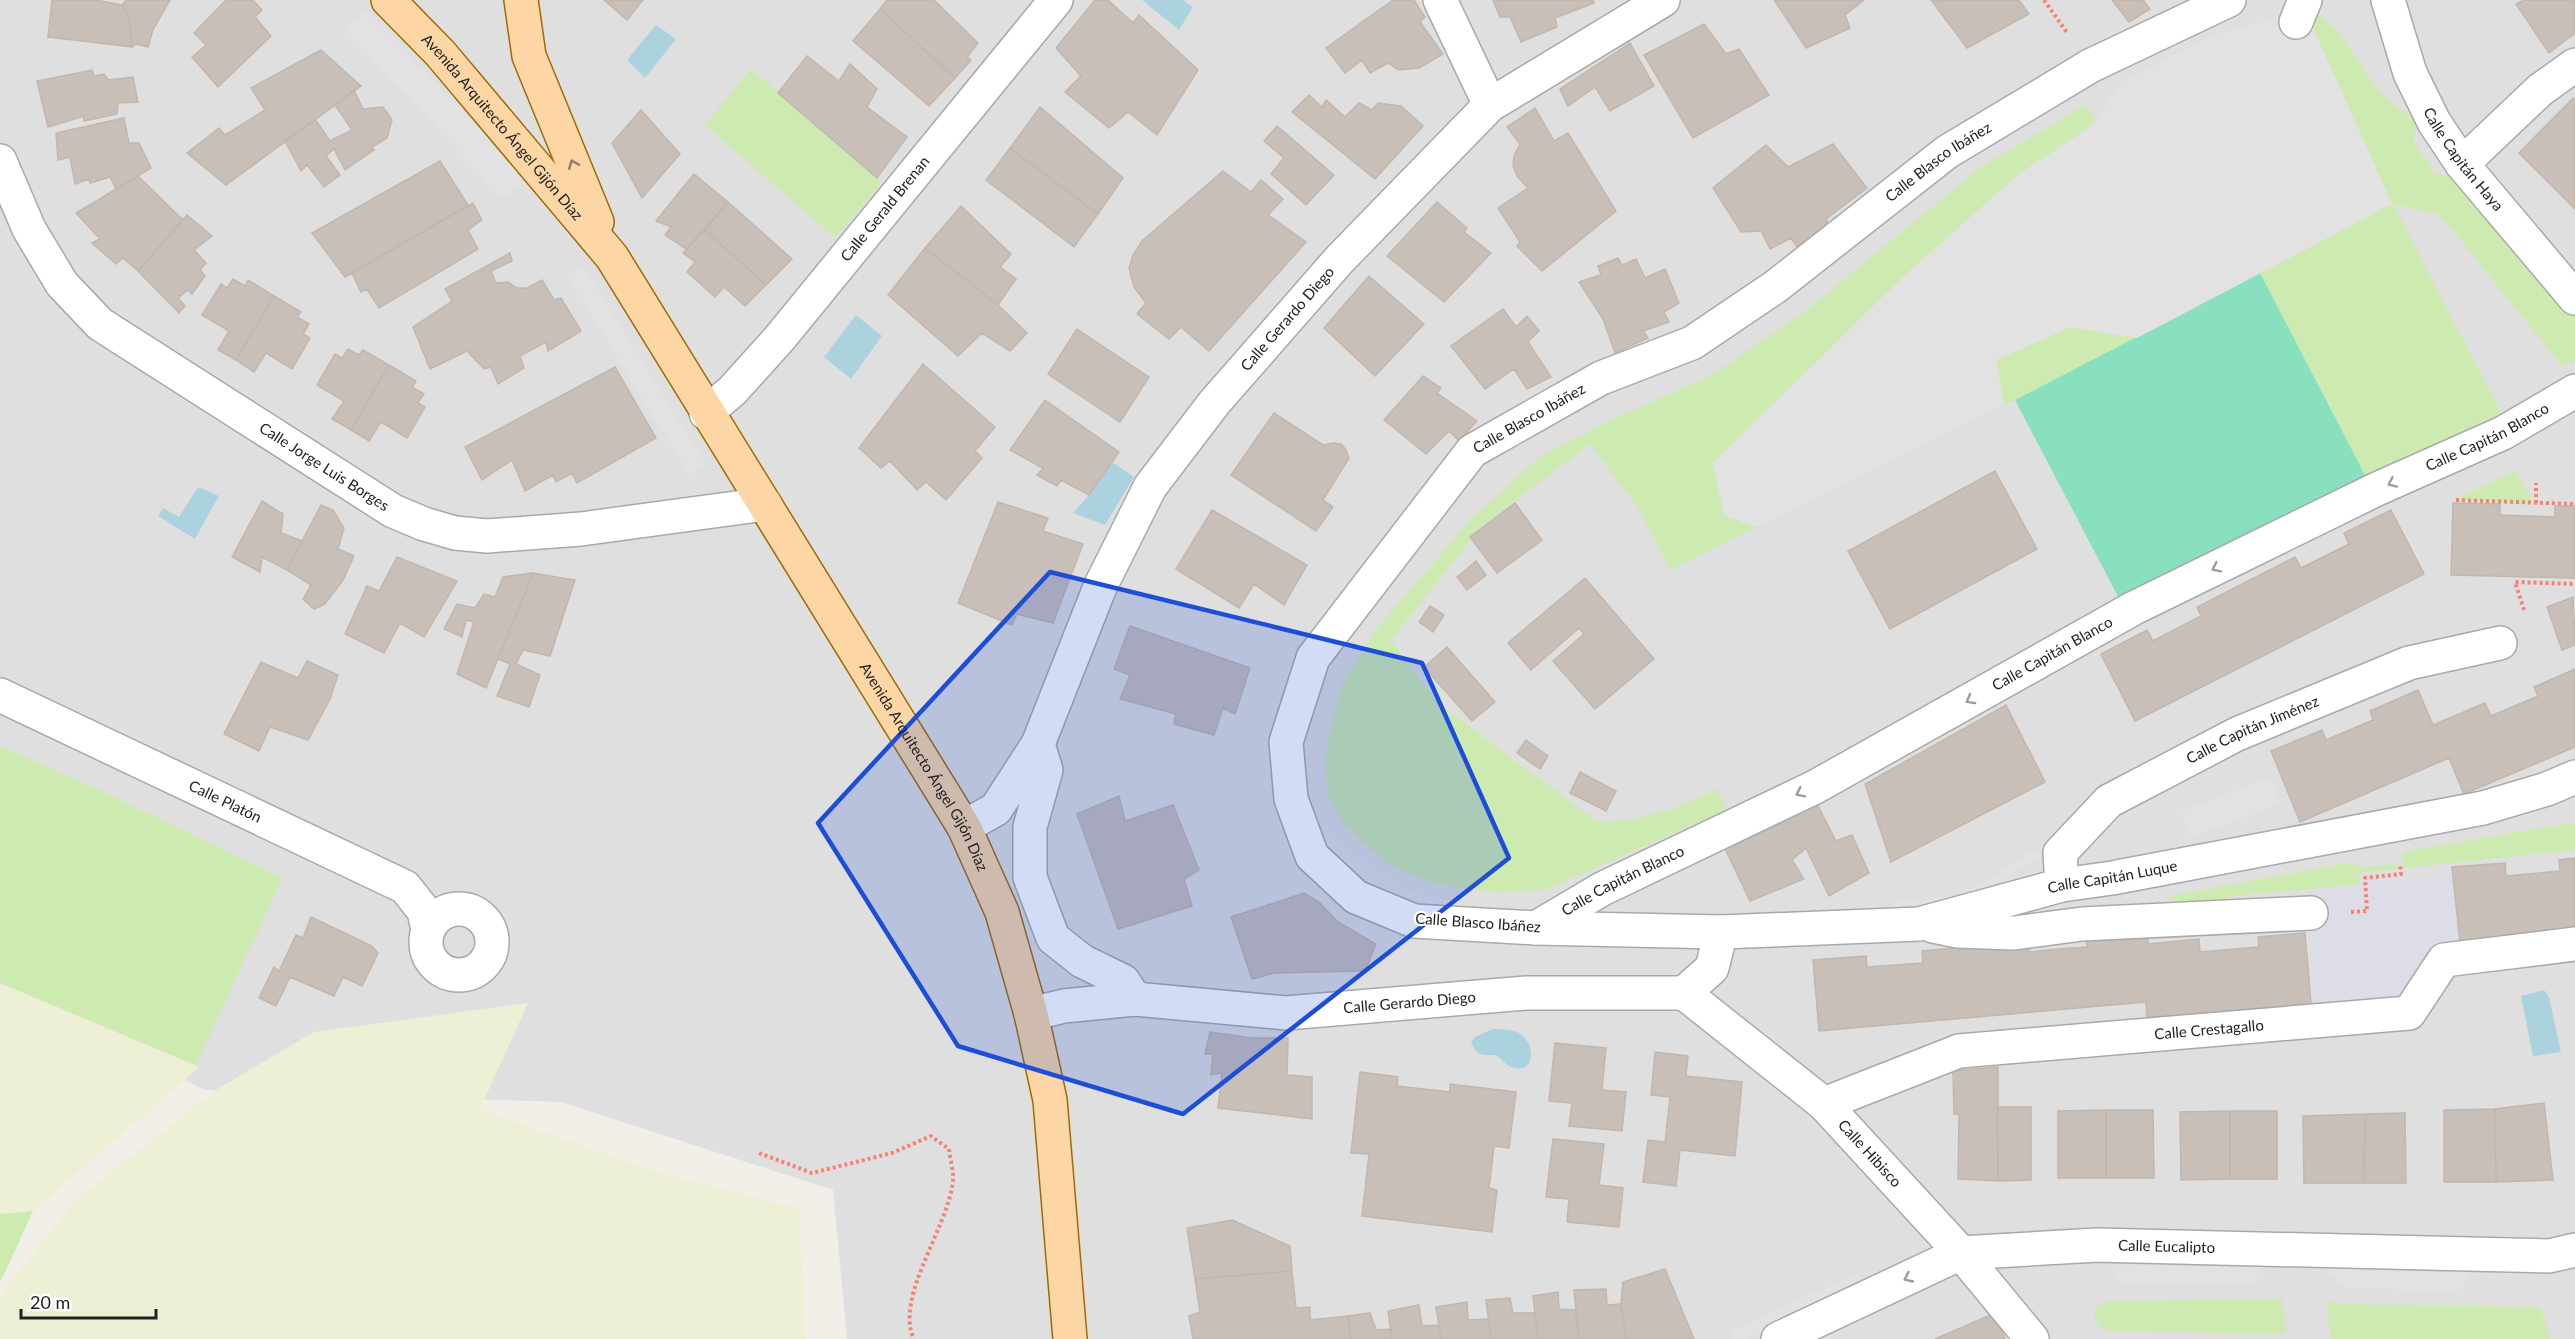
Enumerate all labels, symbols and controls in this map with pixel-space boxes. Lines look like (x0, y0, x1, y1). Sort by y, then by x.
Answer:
street label: Avenida Arquitecto Ángel Gijón Díaz (418, 30, 587, 224)
street label: Calle Capitán Haya (2420, 104, 2508, 214)
street label: Calle Blasco Ibáñez (1881, 118, 1994, 205)
street label: Calle Gerald Brenan (836, 152, 933, 265)
one-way arrow (568, 159, 580, 170)
street label: Calle Gerardo Diego (1236, 262, 1337, 374)
street label: Calle Blasco Ibáñez (1469, 379, 1588, 457)
street label: Calle Capitán Blanco (2422, 398, 2552, 474)
street label: Calle Jorge Luis Borges (256, 418, 393, 514)
one-way arrow (2387, 476, 2398, 488)
one-way arrow (2212, 560, 2223, 572)
street label: Calle Capitán Blanco (1988, 612, 2115, 694)
street label: Avenida Arquitecto Ángel Gijón Díaz (857, 659, 993, 874)
street label: Calle Capitán Jiménez (2183, 691, 2321, 767)
one-way arrow (1966, 692, 1977, 704)
street label: Calle Platón (186, 776, 265, 826)
one-way arrow (1795, 786, 1806, 798)
street label: Calle Capitán Blanco (1558, 841, 1687, 919)
street label: Calle Capitán Luque (2045, 856, 2179, 897)
street label: Calle Blasco Ibáñez (1415, 909, 1542, 935)
street label: Calle Gerardo Diego (1343, 987, 1477, 1016)
street label: Calle Crestagallo (2154, 1015, 2264, 1042)
street label: Calle Hibisco (1835, 1115, 1906, 1190)
street label: Calle Eucalipto (2118, 1236, 2215, 1256)
one-way arrow (1904, 1270, 1915, 1282)
scale bar (21, 1282, 156, 1320)
text: 20 m (30, 1291, 70, 1313)

